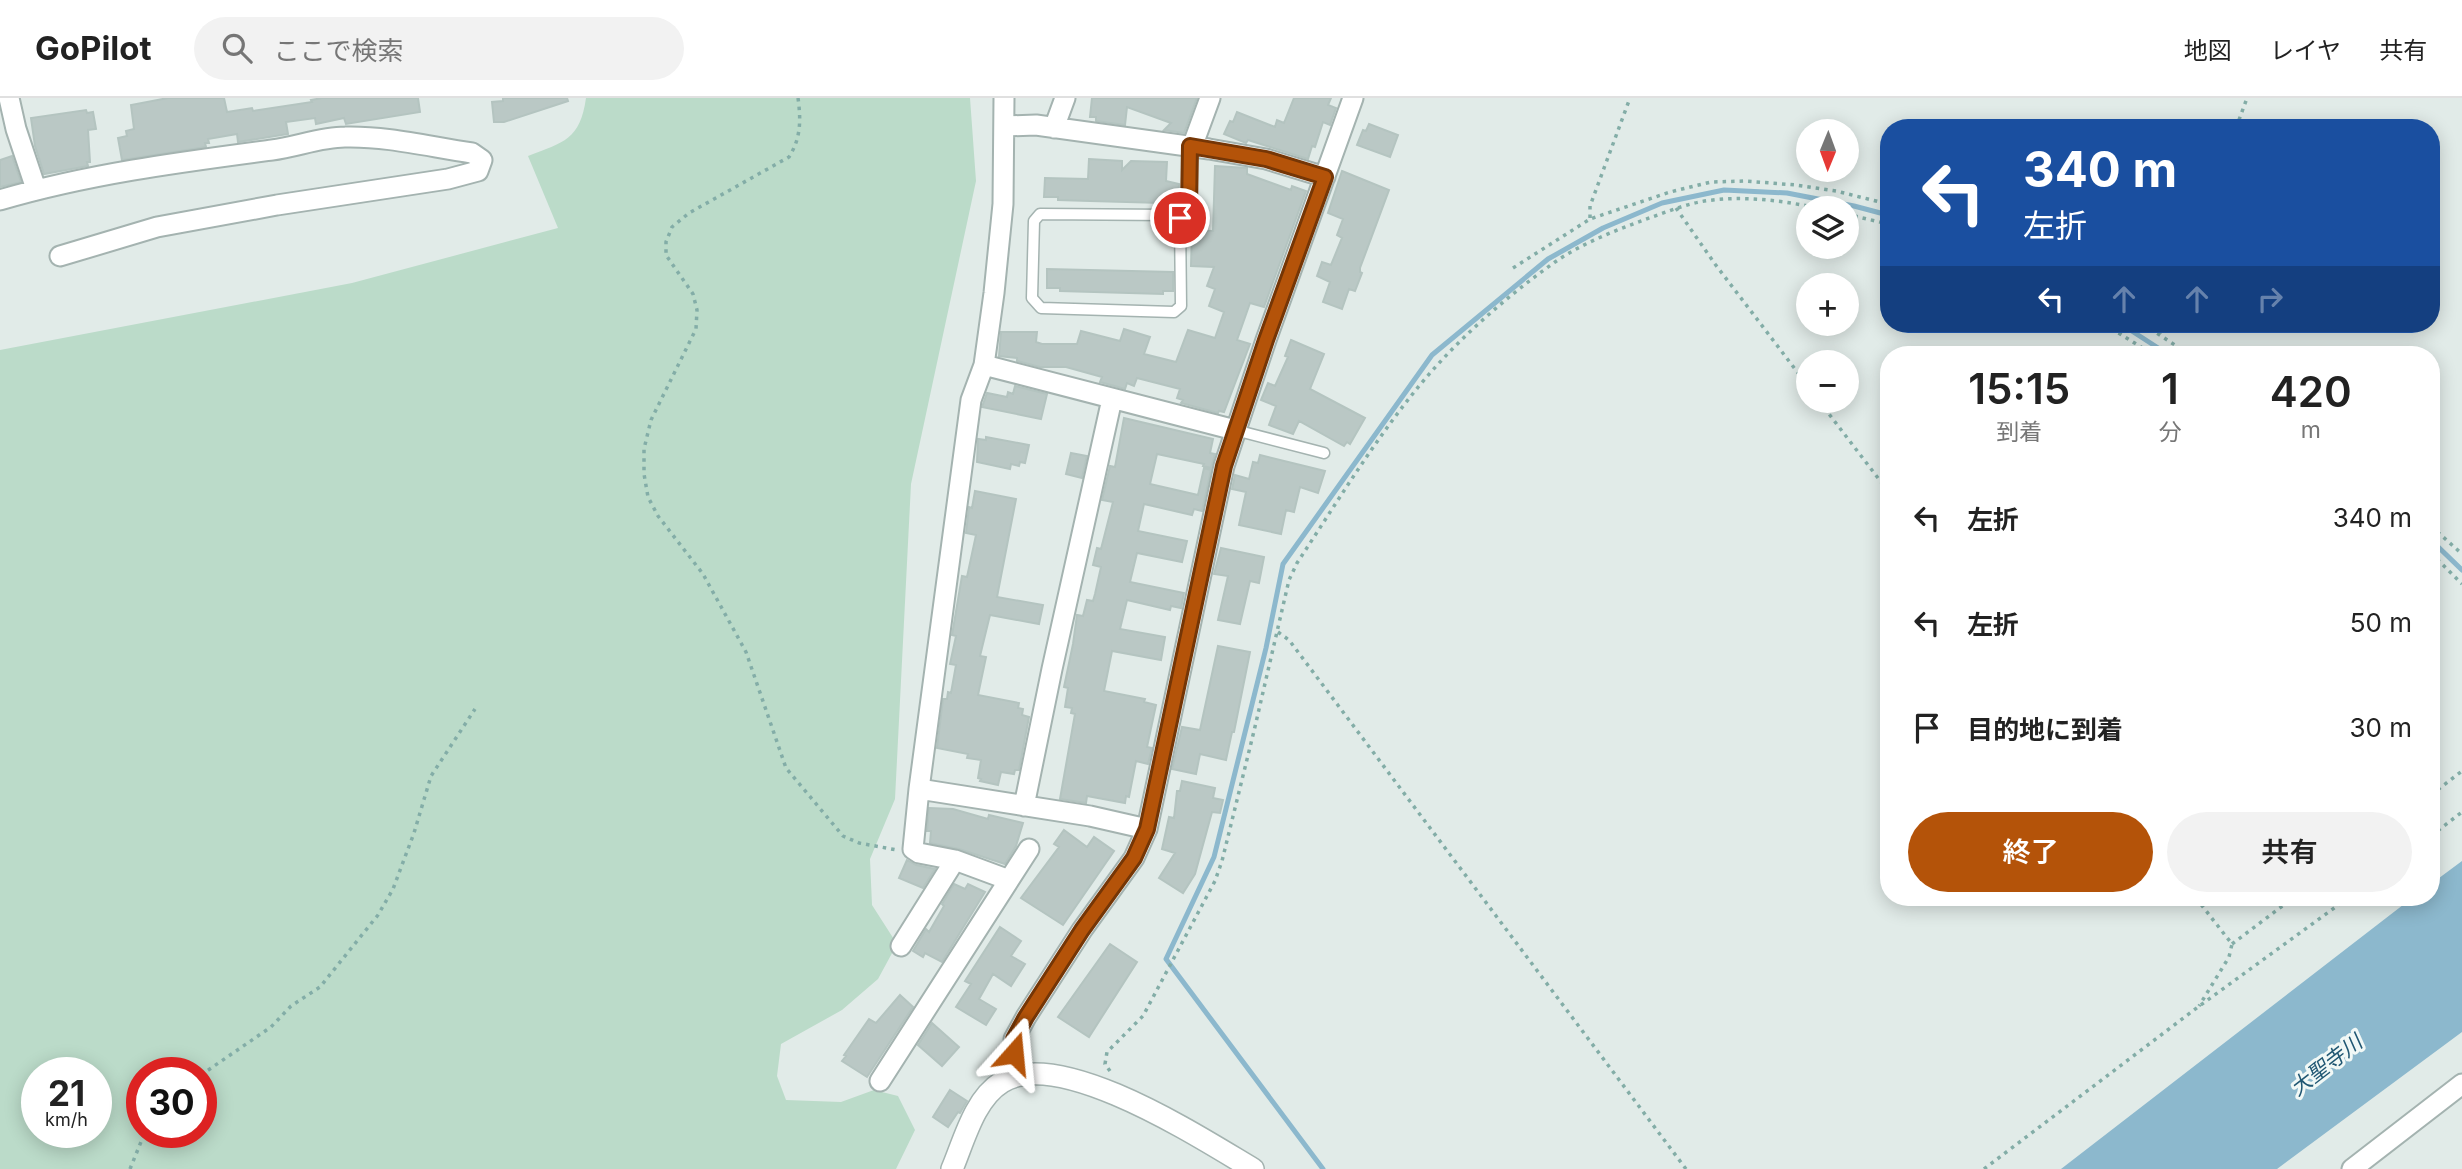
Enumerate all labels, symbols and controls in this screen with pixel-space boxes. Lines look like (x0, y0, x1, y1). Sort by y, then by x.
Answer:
search box (194, 17, 684, 80)
text: GoPilot (35, 28, 152, 68)
icon: search (218, 29, 256, 67)
text: ここで検索 (274, 35, 404, 66)
text: 地図 (2184, 36, 2232, 65)
text: レイヤ (2270, 36, 2341, 65)
text: 共有 (2379, 36, 2427, 65)
north arrow (1796, 119, 1858, 182)
map controls (1796, 119, 1859, 413)
text: 340 m (2023, 140, 2177, 199)
icon: left (1908, 147, 1999, 238)
pin (1150, 188, 1210, 248)
button: layers (1796, 196, 1859, 259)
icon: arrive (1161, 199, 1199, 237)
text: 左折 (2023, 206, 2087, 245)
button: + (1796, 273, 1859, 336)
icon: left (2032, 280, 2070, 318)
icon: ahead (2105, 280, 2143, 318)
icon: ahead (2178, 280, 2216, 318)
icon: right (2251, 280, 2289, 318)
button: − (1796, 350, 1859, 413)
text: 15:15 (1968, 363, 2070, 414)
text: 1 (2161, 363, 2179, 414)
text: 420 (2270, 366, 2352, 417)
text: m (2301, 416, 2321, 444)
text: 到着 (1996, 418, 2042, 446)
text: 分 (2158, 418, 2181, 446)
icon: left (1908, 499, 1946, 537)
text: 340 m (2333, 502, 2412, 533)
text: 左折 (1967, 504, 2019, 535)
icon: left (1908, 604, 1946, 642)
text: 50 m (2350, 607, 2412, 638)
text: 左折 (1967, 609, 2019, 640)
icon: arrive (1908, 709, 1946, 747)
text: 30 m (2349, 712, 2412, 743)
text: 目的地に到着 (1967, 714, 2123, 745)
button: 終了 (1908, 812, 2153, 892)
button: 共有 (2167, 812, 2412, 892)
position arrow (977, 1016, 1051, 1090)
water label: 大聖寺川 (2285, 1028, 2368, 1101)
speed limit sign: 30 (126, 1057, 217, 1148)
text: 21 (48, 1072, 85, 1114)
text: km/h (45, 1109, 88, 1130)

